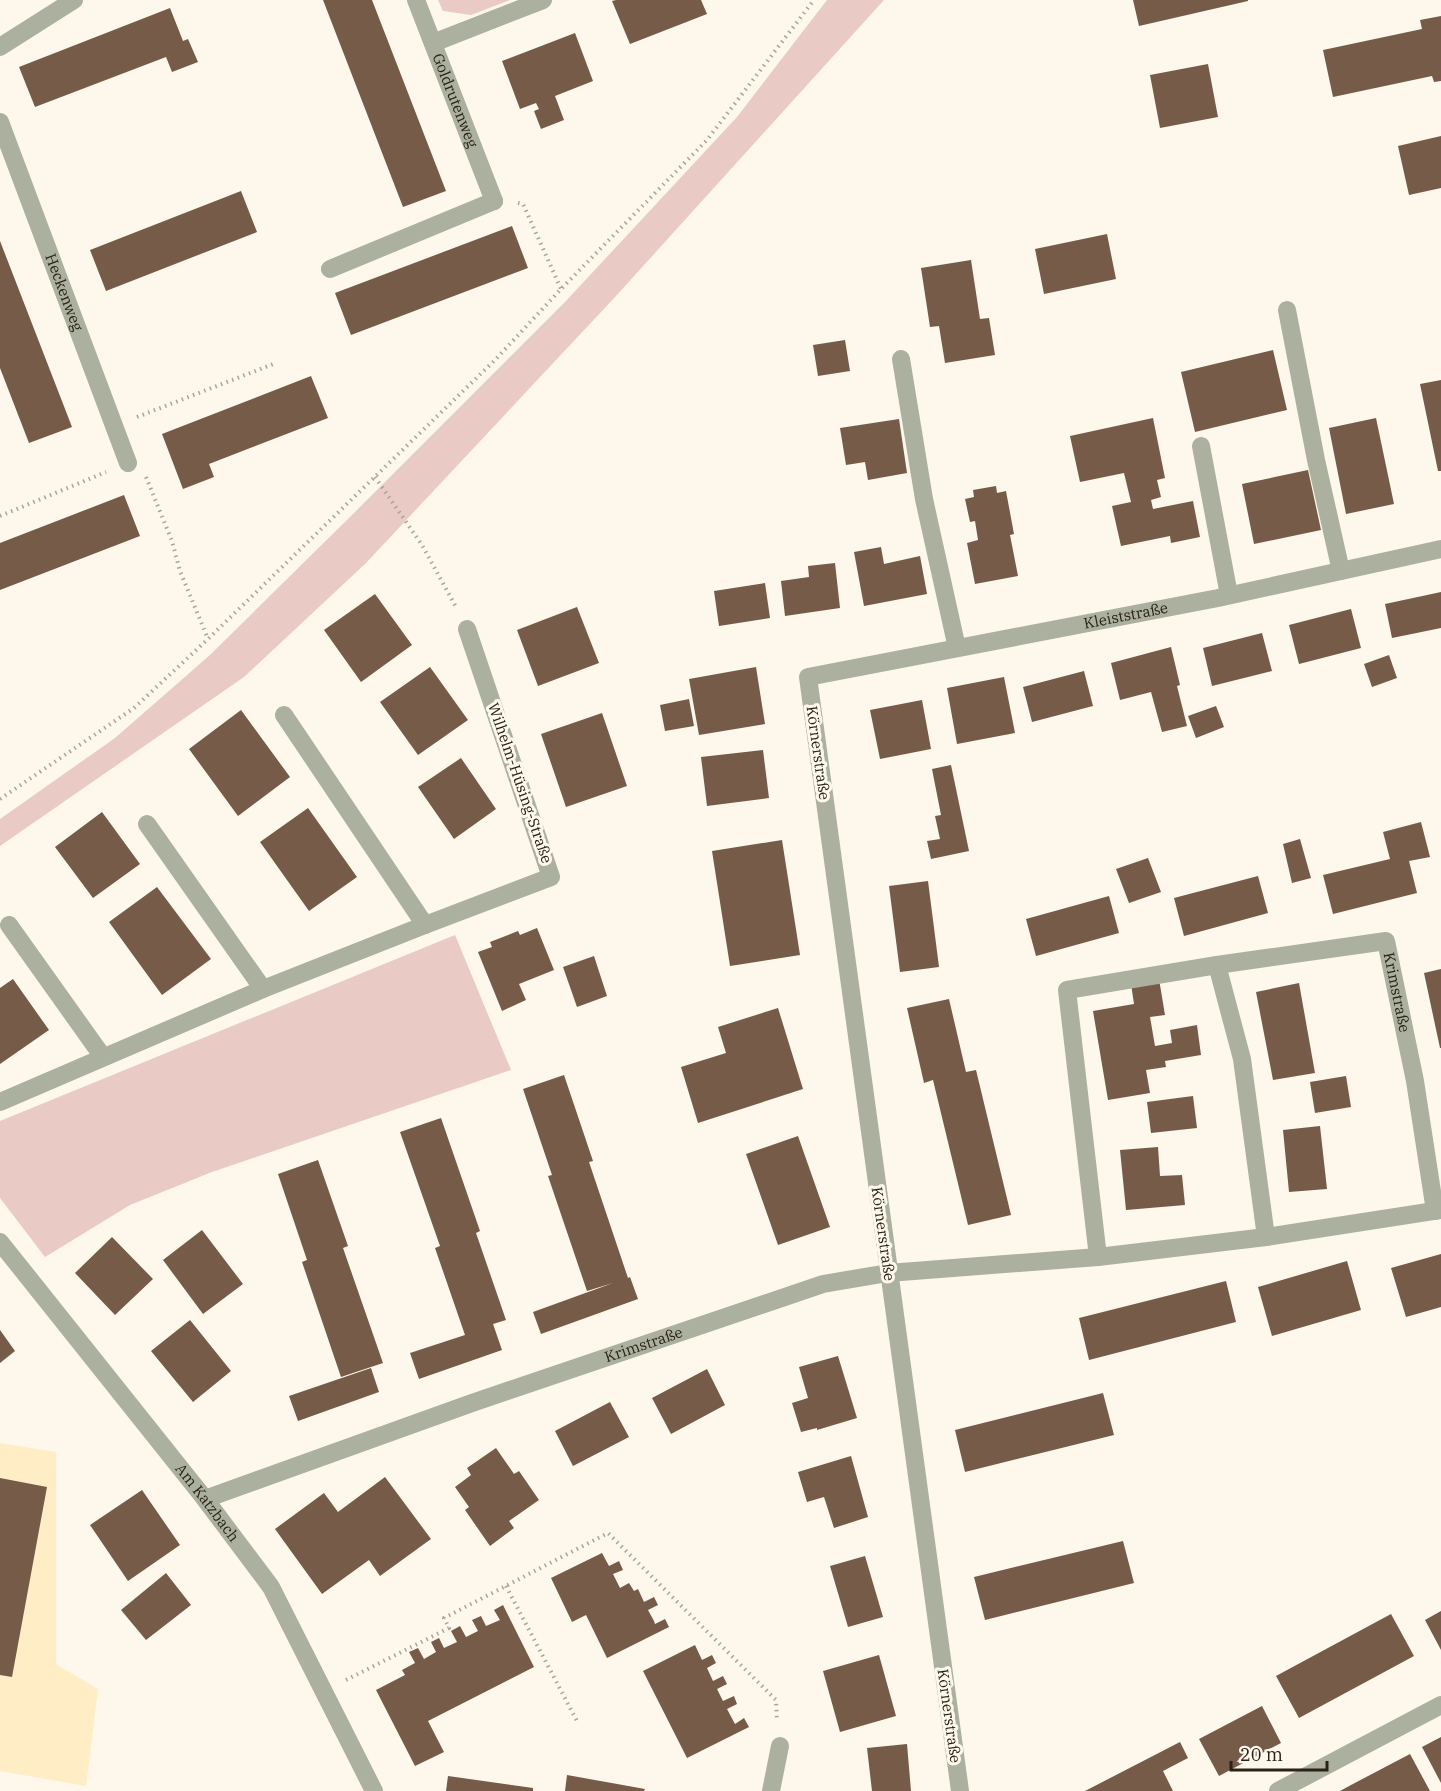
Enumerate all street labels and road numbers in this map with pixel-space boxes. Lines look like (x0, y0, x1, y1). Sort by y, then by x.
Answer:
street label: Goldrutenweg (429, 51, 482, 150)
street label: Heckenweg (41, 251, 88, 334)
street label: Kleiststraße (1082, 598, 1169, 633)
street label: Wilhelm-Hüsing-Straße (484, 700, 557, 866)
street label: Körnerstraße (803, 705, 834, 801)
street label: Krimstraße (1380, 951, 1415, 1034)
street label: Körnerstraße (868, 1186, 899, 1282)
street label: Krimstraße (602, 1322, 685, 1366)
street label: Am Katzbach (171, 1459, 244, 1545)
street label: Körnerstraße (934, 1668, 965, 1764)

